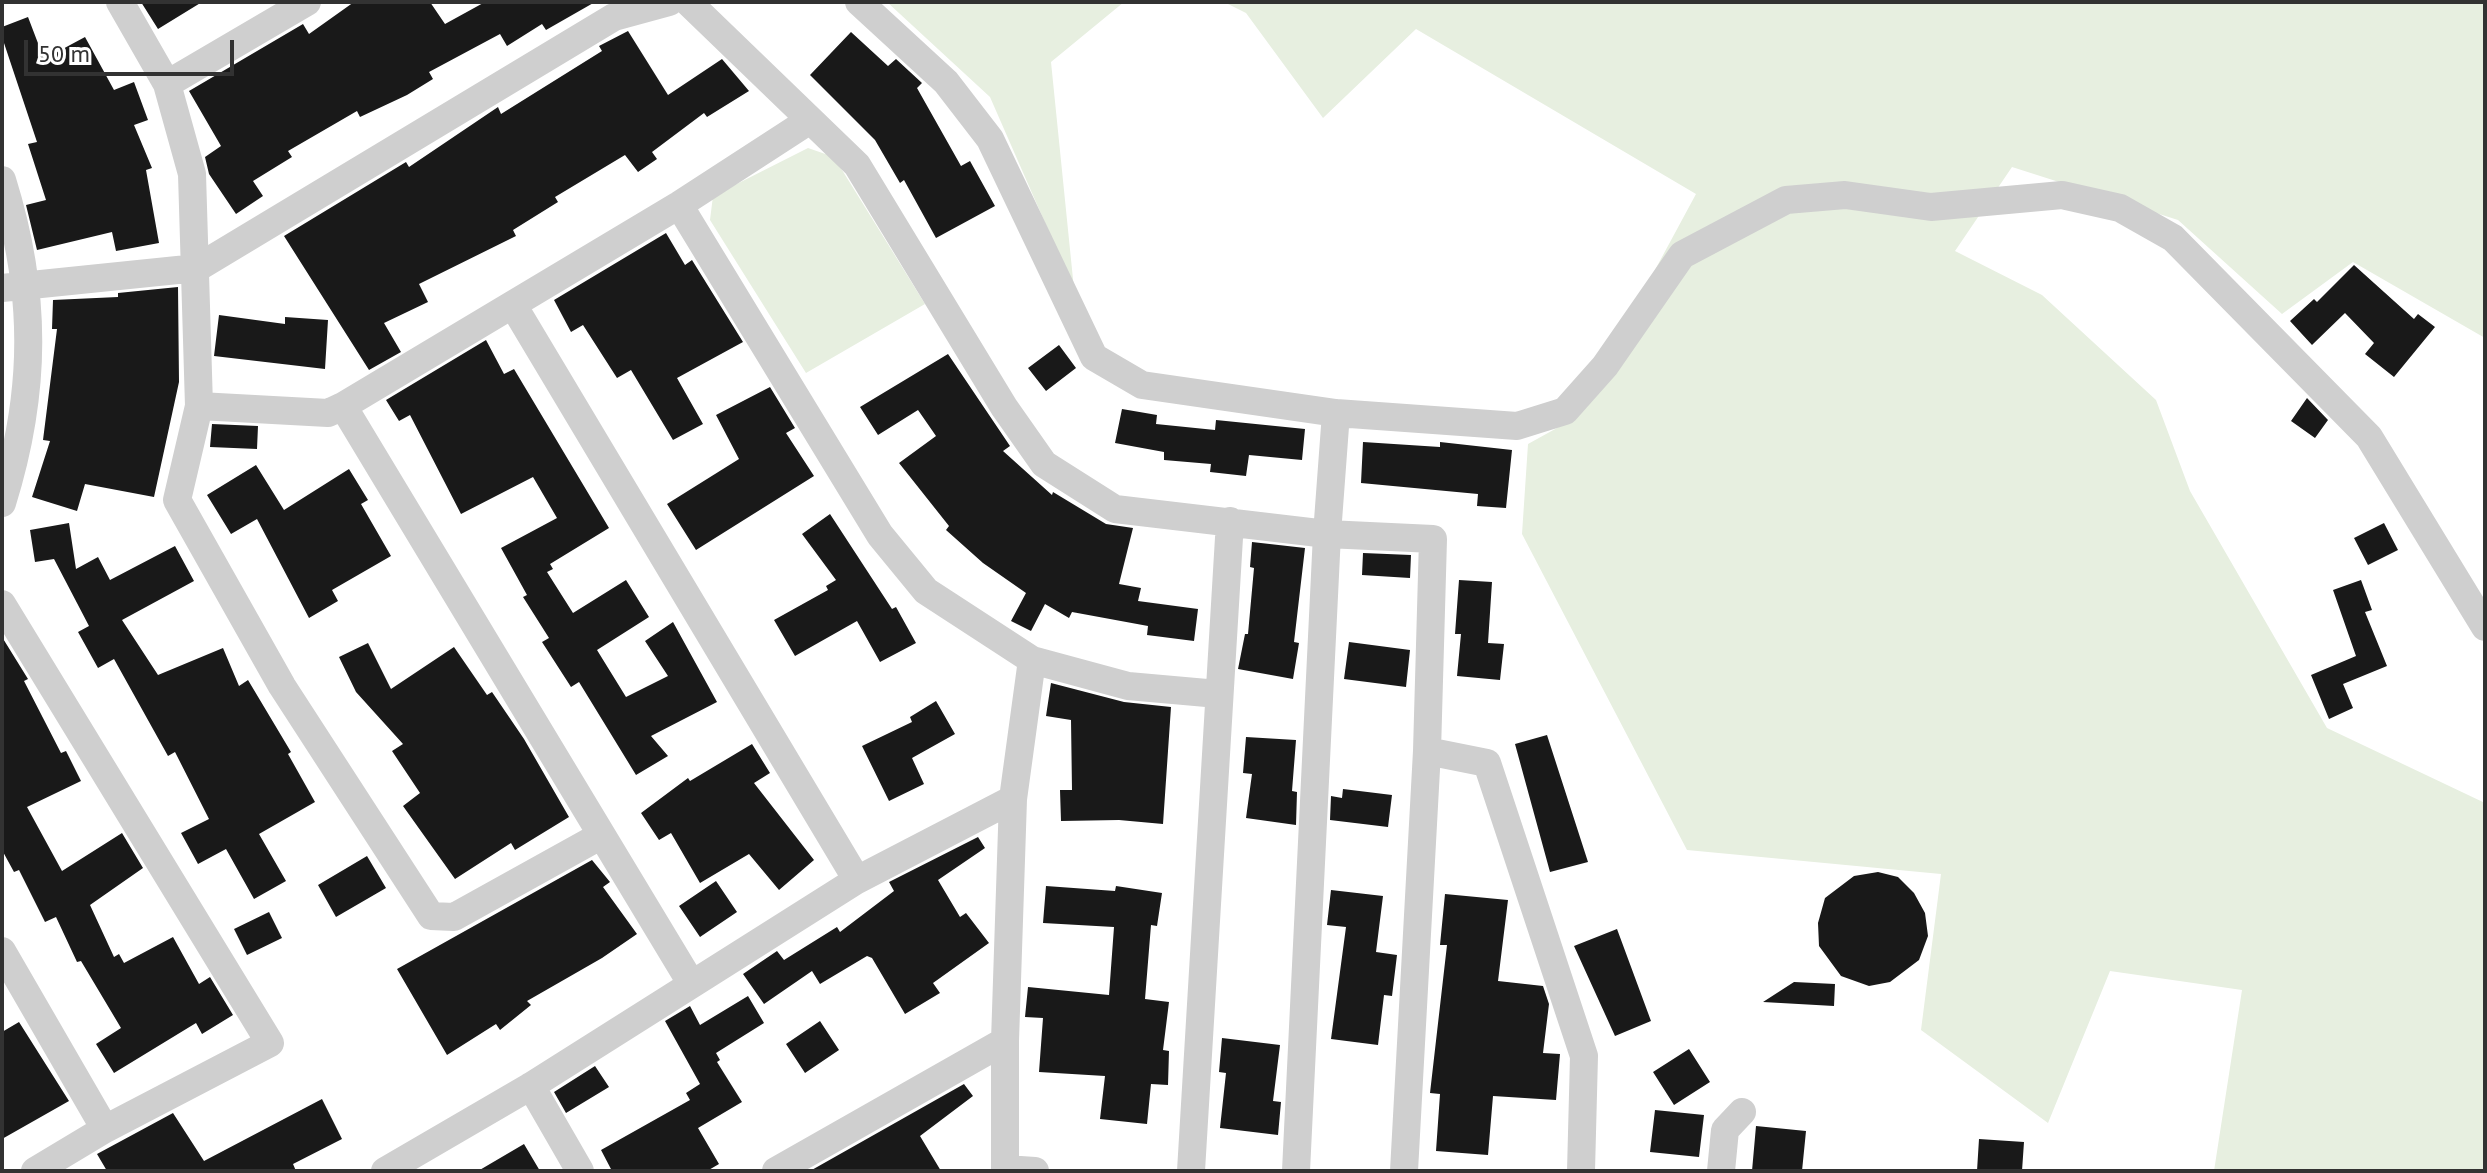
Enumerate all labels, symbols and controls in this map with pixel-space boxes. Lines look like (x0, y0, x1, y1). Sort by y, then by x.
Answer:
scale bar (28, 24, 238, 74)
text: 50 m (38, 38, 90, 69)

